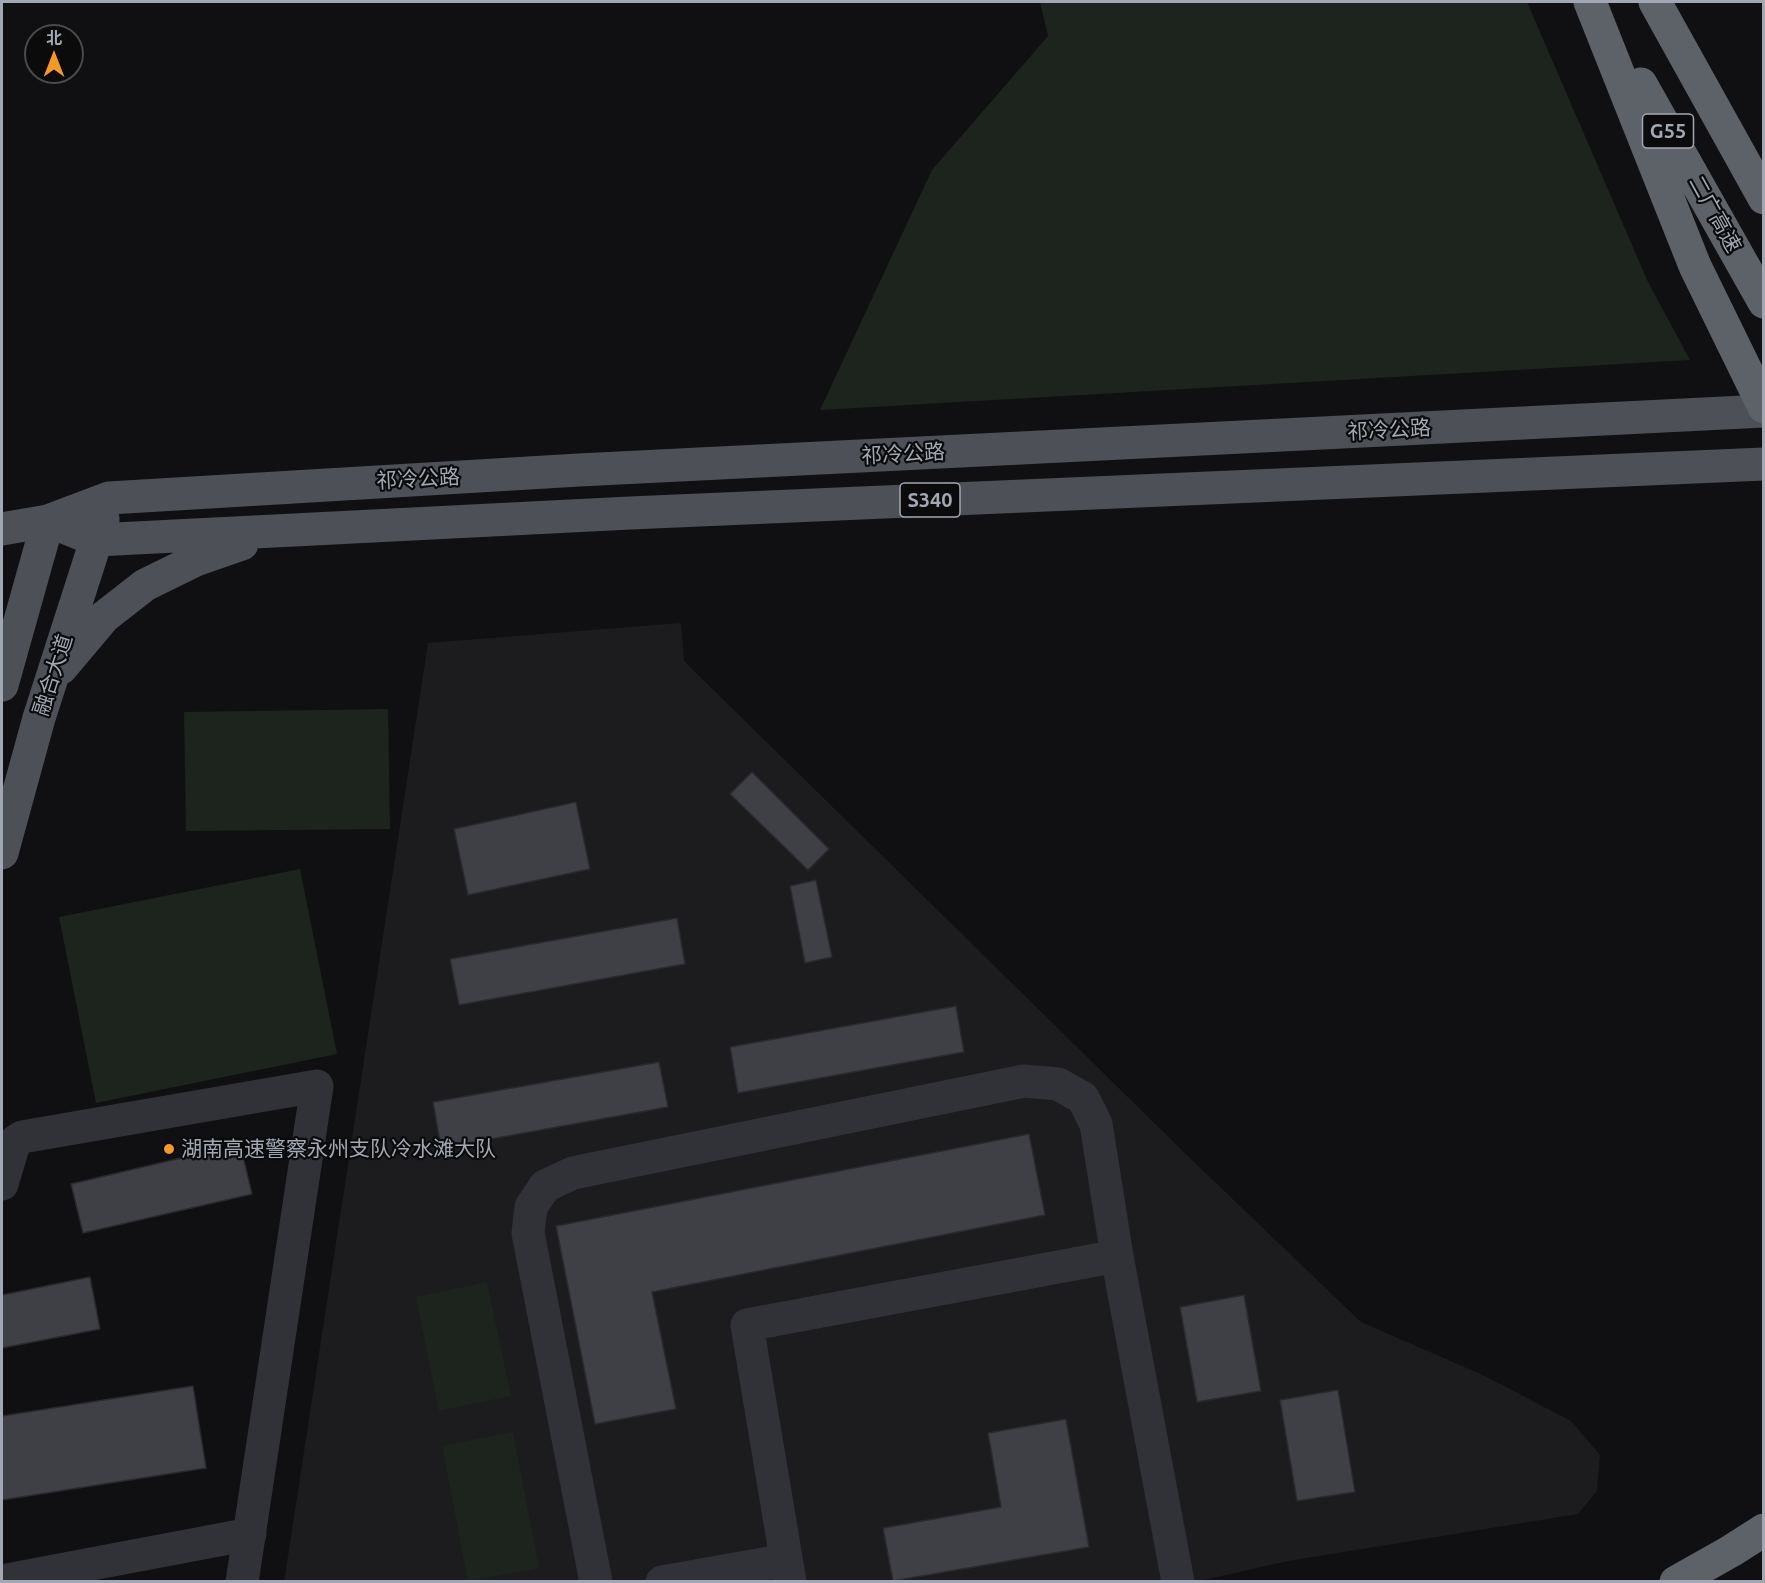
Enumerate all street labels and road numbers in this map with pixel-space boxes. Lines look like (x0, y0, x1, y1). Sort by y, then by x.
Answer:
road number: G55 (1642, 114, 1694, 148)
street label: 二广高速 (1684, 171, 1746, 257)
street label: 祁冷公路 (1346, 415, 1432, 445)
street label: 祁冷公路 (860, 439, 946, 469)
street label: 祁冷公路 (375, 464, 461, 494)
road number: S340 (900, 483, 960, 517)
street label: 融合大道 (28, 631, 78, 719)

